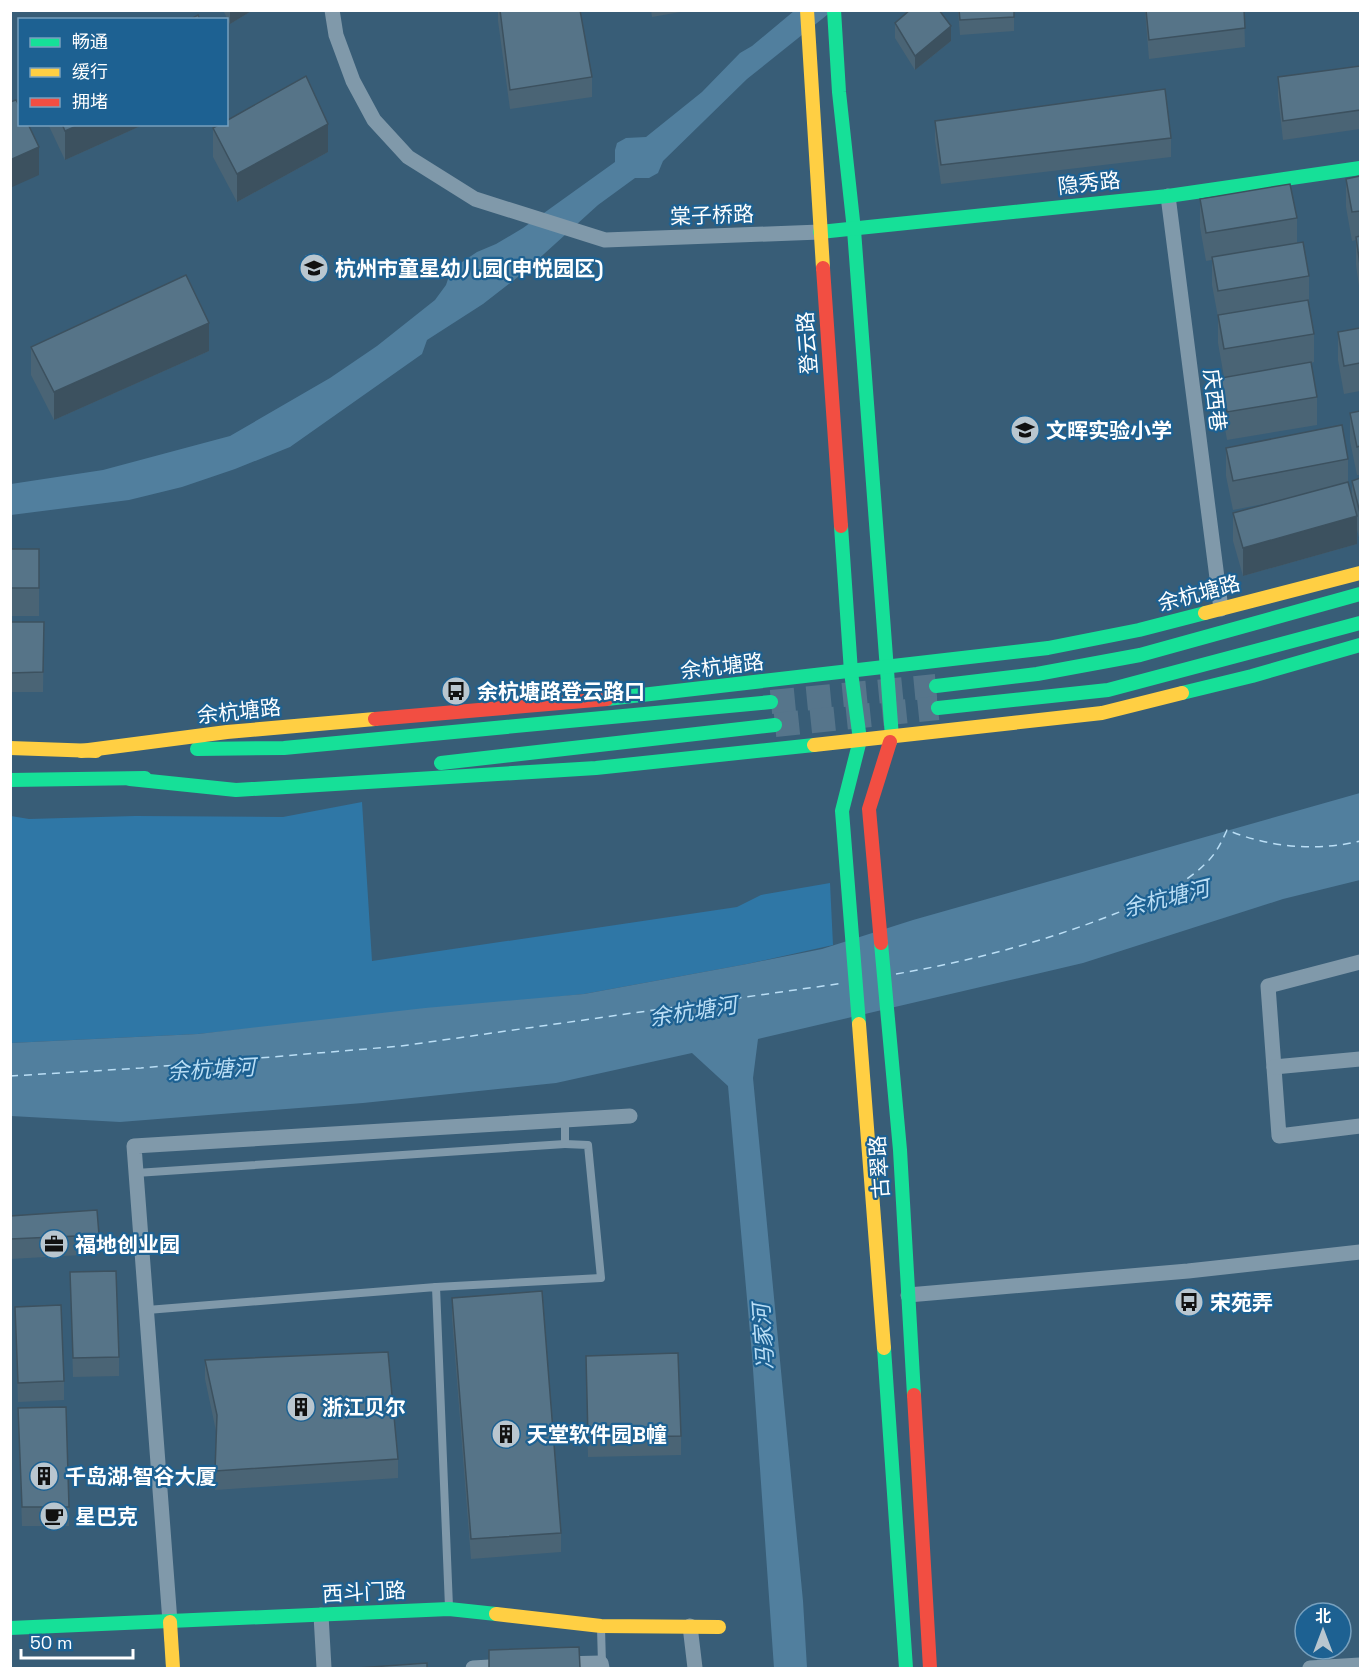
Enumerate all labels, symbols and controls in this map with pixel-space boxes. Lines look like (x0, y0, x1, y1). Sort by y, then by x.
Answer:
legend (18, 18, 228, 126)
text: 畅通 (72, 30, 108, 53)
text: 缓行 (72, 60, 108, 83)
text: 拥堵 (72, 90, 108, 113)
street label: 隐秀路 (1056, 166, 1122, 200)
street label: 棠子桥路 (670, 200, 754, 230)
school or university icon: 杭州市童星幼儿园(申悦园区) (298, 252, 330, 284)
place label: 杭州市童星幼儿园(申悦园区) (335, 255, 604, 282)
street label: 登云路 (791, 311, 823, 375)
street label: 庆西巷 (1198, 367, 1232, 433)
school or university icon: 文晖实验小学 (1009, 414, 1041, 446)
place label: 文晖实验小学 (1046, 417, 1172, 444)
street label: 余杭塘路 (1155, 569, 1243, 617)
street label: 余杭塘路 (679, 647, 765, 685)
bus stop icon: 余杭塘路登云路口 (440, 675, 472, 707)
place label: 余杭塘路登云路口 (477, 678, 645, 705)
street label: 余杭塘路 (196, 693, 282, 729)
water label: 余杭塘河 (1120, 873, 1216, 922)
water label: 余杭塘河 (647, 990, 743, 1032)
water label: 余杭塘河 (166, 1053, 260, 1085)
street label: 古翠路 (863, 1135, 895, 1199)
office icon: 福地创业园 (38, 1228, 70, 1260)
place label: 福地创业园 (75, 1231, 180, 1258)
bus stop icon: 宋苑弄 (1173, 1286, 1205, 1318)
place label: 宋苑弄 (1210, 1289, 1273, 1316)
water label: 冯家河 (746, 1299, 779, 1371)
building icon: 浙江贝尔 (285, 1391, 317, 1423)
place label: 浙江贝尔 (322, 1394, 406, 1421)
building icon: 天堂软件园B幢 (490, 1418, 522, 1450)
place label: 天堂软件园B幢 (527, 1421, 667, 1448)
building icon: 千岛湖·智谷大厦 (28, 1460, 60, 1492)
place label: 千岛湖·智谷大厦 (65, 1463, 217, 1490)
cafe icon: 星巴克 (38, 1500, 70, 1532)
place label: 星巴克 (75, 1503, 138, 1530)
street label: 西斗门路 (321, 1576, 407, 1608)
north arrow (1293, 1601, 1353, 1661)
text: 北 (1315, 1606, 1331, 1627)
scale bar (21, 1622, 134, 1660)
text: 50 m (30, 1631, 72, 1654)

